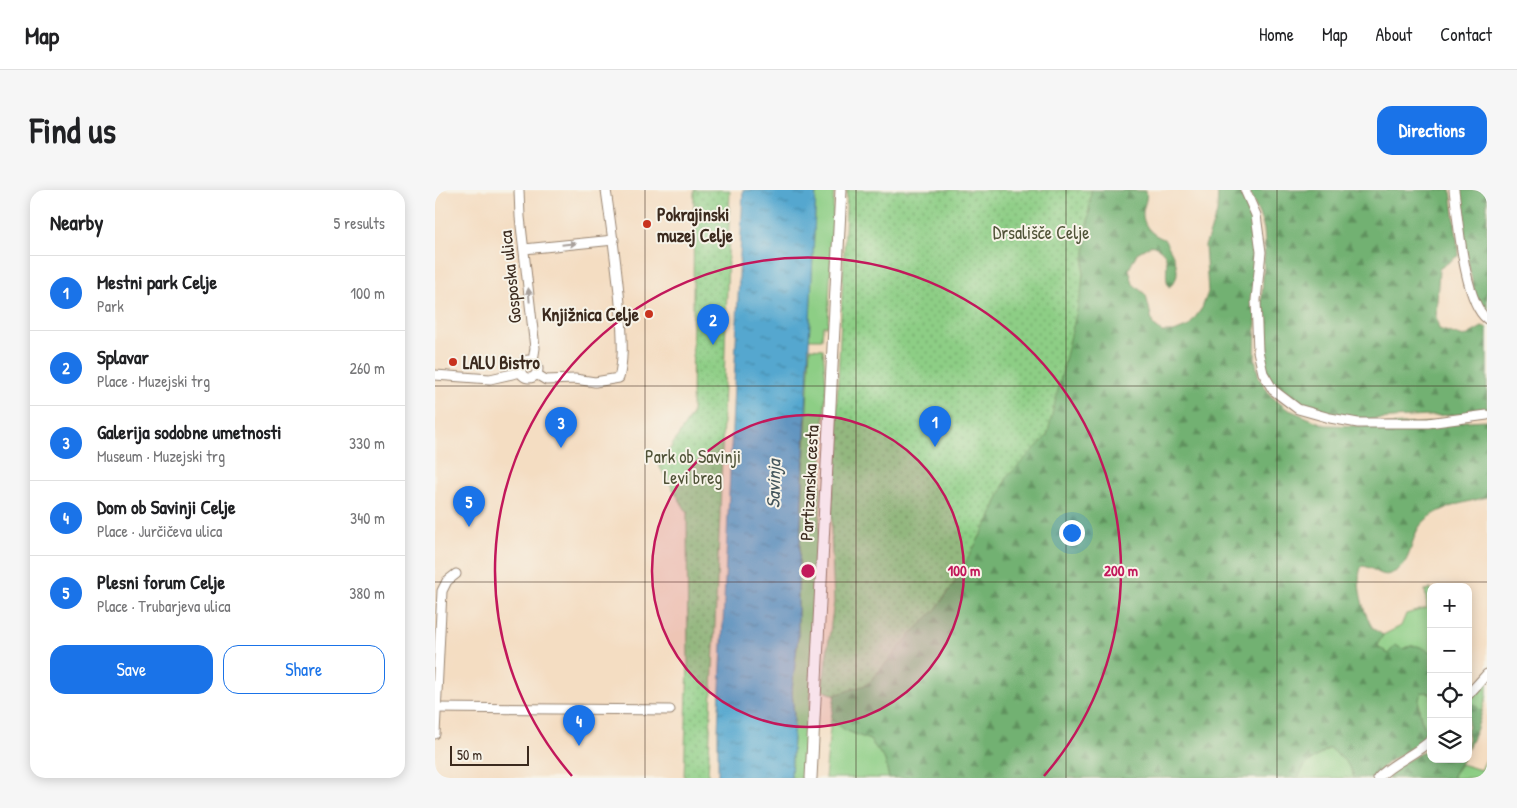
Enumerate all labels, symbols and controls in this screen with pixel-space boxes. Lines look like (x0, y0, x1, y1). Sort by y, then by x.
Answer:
text: Map (25, 19, 59, 51)
text: Home (1259, 22, 1294, 47)
text: Map (1322, 22, 1347, 47)
text: About (1375, 22, 1412, 47)
text: Contact (1440, 22, 1492, 47)
button: Directions (1377, 106, 1487, 155)
text: Find us (30, 107, 116, 154)
place label: Pokrajinski muzej Celje (657, 202, 734, 248)
text: Nearby (50, 208, 103, 237)
text: 5 results (334, 212, 385, 234)
marker: Pokrajinski muzej Celje (641, 218, 653, 230)
park label: Drsališče Celje (993, 220, 1089, 245)
street label: Gosposka ulica (493, 229, 527, 325)
one-way arrow (561, 240, 577, 248)
text: Mestni park Celje (97, 269, 217, 295)
text: 1 (63, 282, 69, 304)
text: 100 m (350, 282, 385, 304)
one-way arrow (525, 287, 533, 303)
text: Park (97, 295, 124, 317)
place label: Knjižnica Celje (542, 302, 640, 327)
pin: 2 (697, 304, 729, 345)
marker: Knjižnica Celje (643, 308, 655, 320)
text: Splavar (97, 344, 149, 370)
place label: LALU Bistro (463, 350, 540, 375)
marker: LALU Bistro (447, 356, 459, 368)
text: 2 (62, 357, 70, 379)
text: 260 m (349, 357, 385, 379)
text: Place · Muzejski trg (97, 370, 210, 392)
pin: 1 (919, 406, 951, 447)
pin: 3 (545, 407, 577, 448)
text: Galerija sodobne umetnosti (97, 419, 281, 445)
street label: Partizanska cesta (793, 425, 825, 541)
text: 3 (62, 432, 70, 454)
text: 330 m (349, 432, 385, 454)
park label: Park ob Savinji Levi breg (645, 444, 741, 490)
text: Museum · Muzejski trg (97, 445, 225, 467)
water label: Savinja (760, 457, 786, 508)
pin: 5 (453, 486, 485, 527)
text: Dom ob Savinji Celje (97, 494, 236, 520)
text: 4 (63, 507, 69, 529)
text: 340 m (350, 507, 385, 529)
text: Place · Jurčičeva ulica (97, 520, 222, 542)
your location (1059, 520, 1085, 546)
text: 100 m (948, 560, 980, 581)
text: 200 m (1104, 560, 1138, 581)
centre of rings (799, 562, 817, 580)
text: Plesni forum Celje (97, 569, 225, 595)
text: 5 (63, 582, 69, 604)
text: 380 m (349, 582, 385, 604)
map controls (1427, 583, 1472, 763)
button: + (1427, 583, 1472, 628)
text: Place · Trubarjeva ulica (97, 595, 231, 617)
button: − (1427, 628, 1472, 673)
button: Save (50, 645, 213, 694)
button: Share (223, 645, 385, 694)
button: locate (1427, 673, 1472, 718)
pin: 4 (563, 705, 595, 746)
button: layers (1427, 718, 1472, 763)
scale bar (450, 743, 529, 766)
text: 50 m (457, 745, 482, 764)

